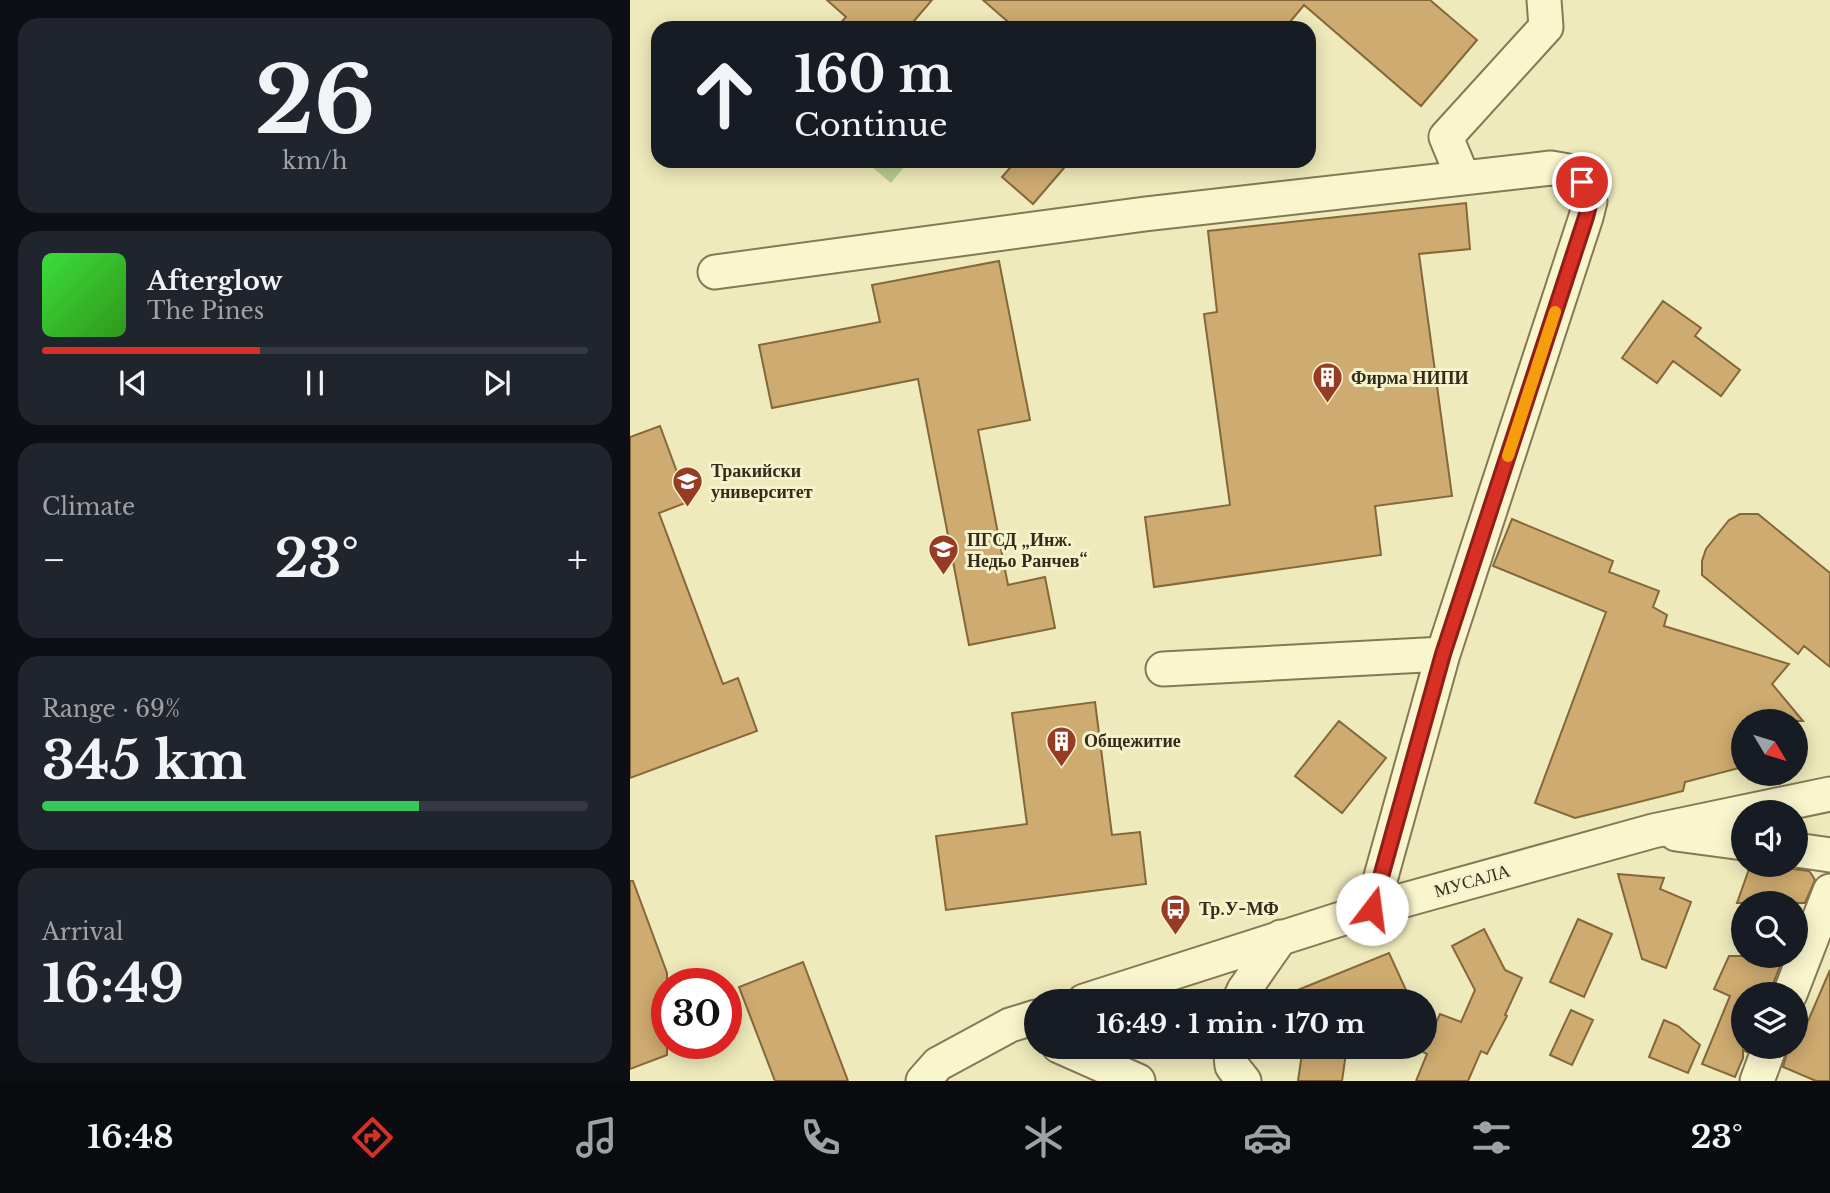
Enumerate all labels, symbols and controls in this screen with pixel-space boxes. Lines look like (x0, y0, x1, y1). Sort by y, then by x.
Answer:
text: 160 m (794, 44, 953, 105)
text: 26 (255, 45, 375, 158)
icon: ahead (679, 49, 770, 140)
text: Continue (794, 105, 947, 145)
text: km/h (282, 147, 348, 175)
pin (1552, 152, 1612, 212)
icon: arrive (1563, 163, 1601, 201)
text: Afterglow (147, 265, 283, 297)
text: The Pines (147, 297, 264, 325)
building icon: Фирма НИПИ (1311, 361, 1345, 405)
icon: previous (114, 364, 152, 402)
icon: pause (296, 364, 334, 402)
icon: next (478, 364, 516, 402)
place label: Фирма НИПИ (1351, 367, 1469, 389)
place label: Тракийски университет (711, 460, 813, 503)
school or university icon: Тракийски университет (671, 464, 705, 508)
text: Climate (42, 493, 135, 521)
text: 23° (274, 527, 359, 591)
place label: ПГСД „Инж. Недьо Ранчев“ (967, 529, 1088, 572)
school or university icon: ПГСД „Инж. Недьо Ранчев“ (927, 533, 961, 577)
text: − (42, 536, 66, 583)
text: + (567, 536, 588, 583)
text: Range · 69% (42, 695, 180, 723)
north arrow (1731, 709, 1808, 786)
map controls (1731, 709, 1808, 1059)
building icon: Общежитие (1044, 724, 1078, 768)
text: 345 km (42, 729, 246, 793)
place label: Общежитие (1084, 730, 1181, 752)
button: sound (1731, 800, 1808, 877)
street label: МУСАЛА (1431, 860, 1513, 902)
position arrow (1335, 872, 1409, 946)
button: search (1731, 891, 1808, 968)
bus stop icon: Тр.У-МФ (1159, 892, 1193, 936)
place label: Тр.У-МФ (1199, 898, 1279, 920)
text: Arrival (42, 918, 123, 946)
text: 16:49 (42, 952, 184, 1016)
speed limit sign: 30 (651, 968, 742, 1059)
button: layers (1731, 982, 1808, 1059)
text: 16:49 · 1 min · 170 m (1096, 1008, 1365, 1040)
icon: directions (348, 1113, 397, 1162)
icon: music (572, 1113, 621, 1162)
icon: phone (796, 1113, 845, 1162)
icon: climate (1019, 1113, 1068, 1162)
icon: car (1243, 1113, 1292, 1162)
icon: filters (1467, 1113, 1516, 1162)
text: 16:48 (87, 1117, 174, 1157)
text: 23° (1691, 1117, 1743, 1157)

